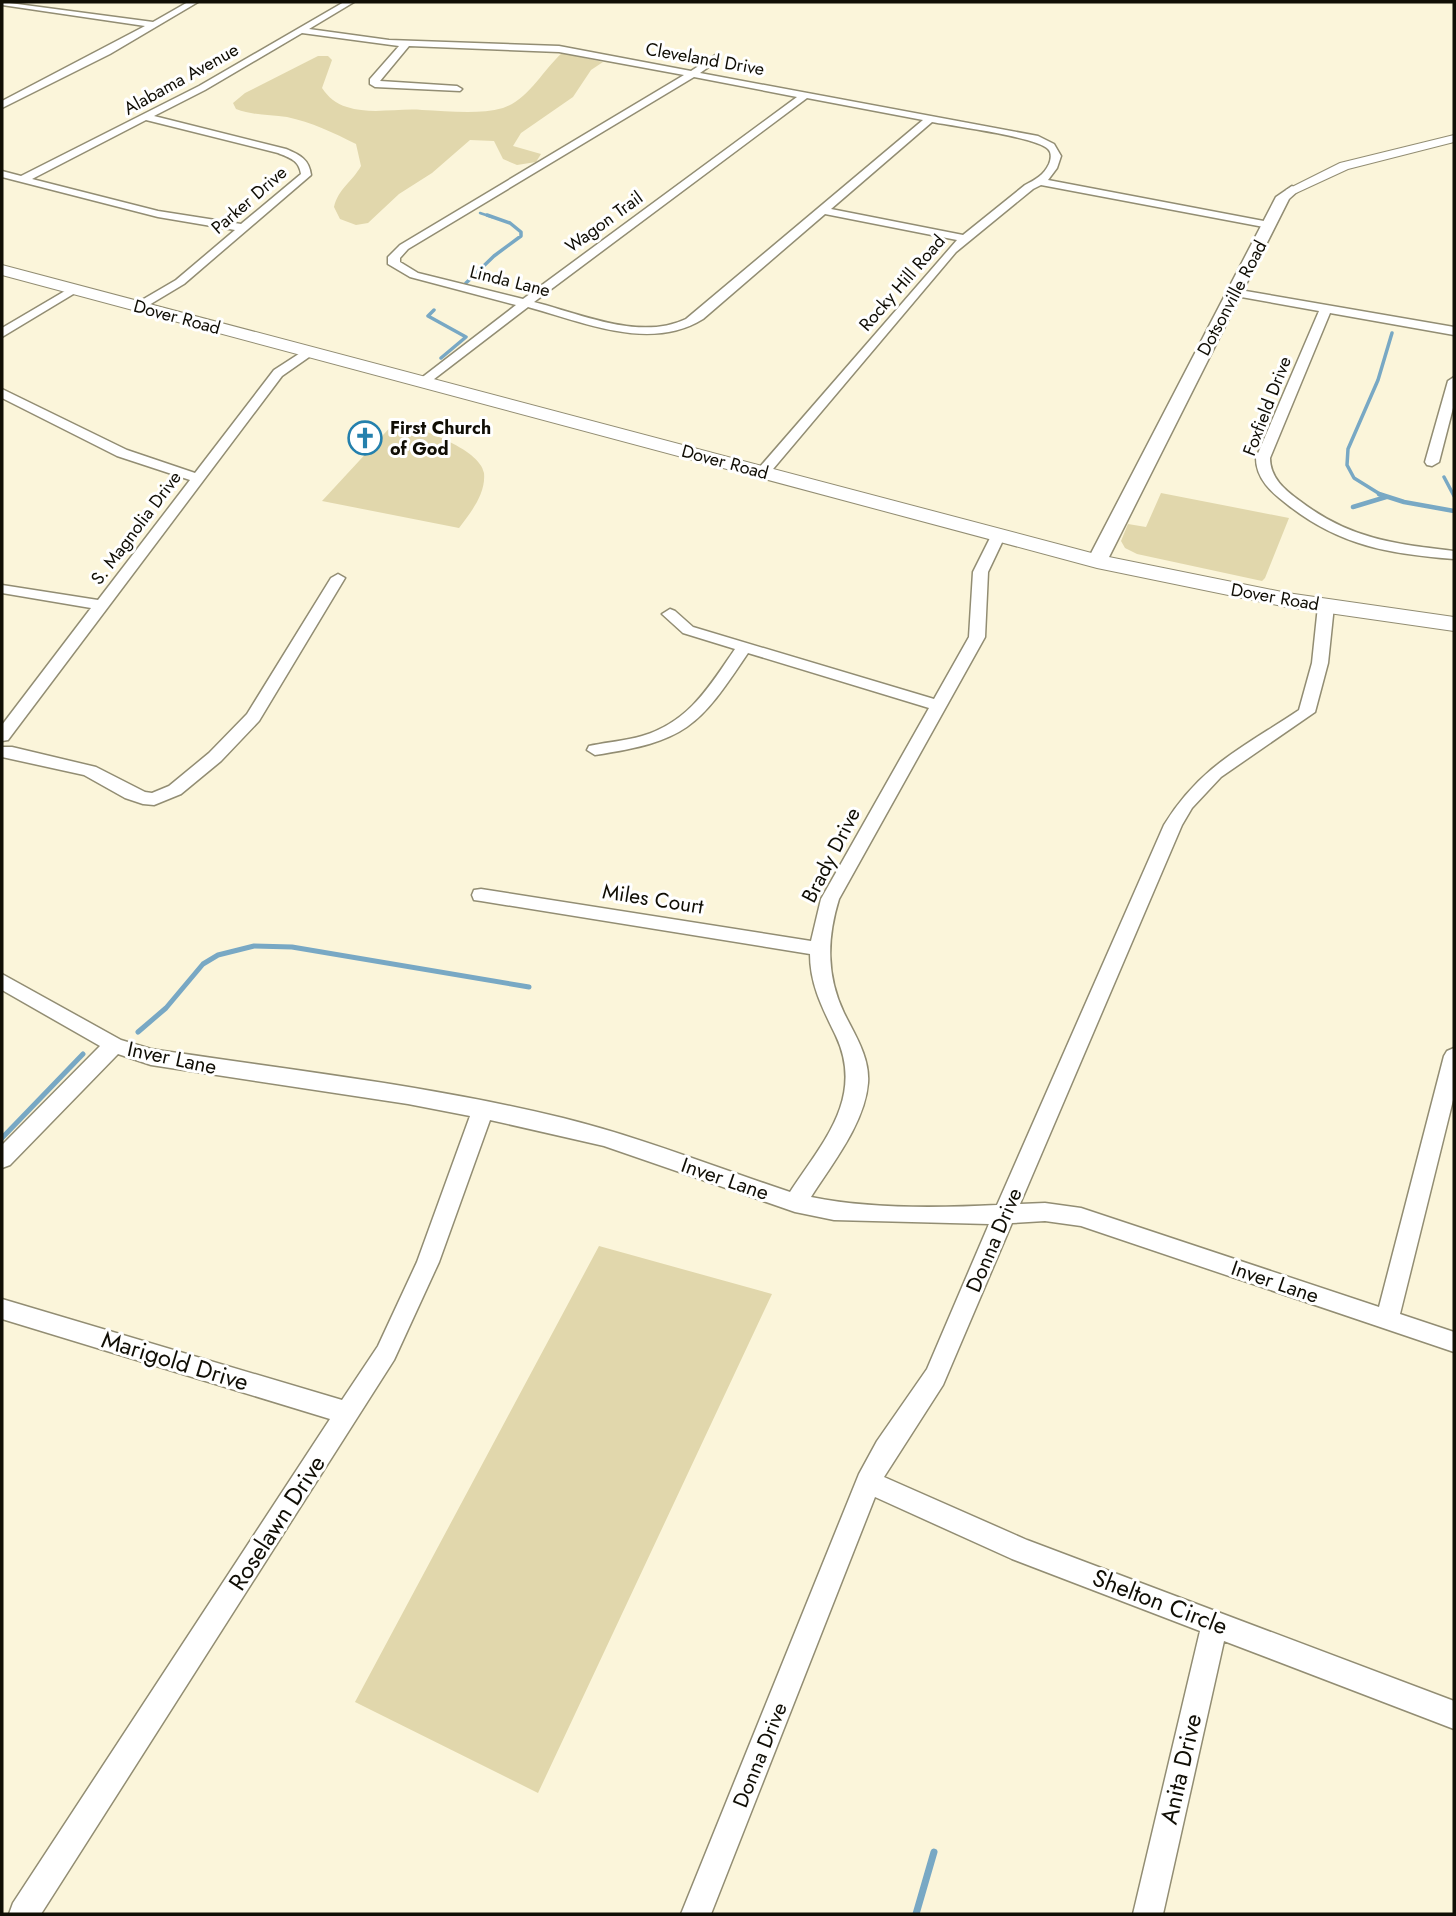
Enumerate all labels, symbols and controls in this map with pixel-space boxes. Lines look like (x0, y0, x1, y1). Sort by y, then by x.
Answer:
street label: Cleveland Drive (644, 36, 766, 82)
street label: Alabama Avenue (119, 37, 243, 121)
street label: Parker Drive (206, 160, 292, 240)
street label: Wagon Trail (560, 185, 648, 259)
street label: Rocky Hill Road (853, 229, 951, 337)
street label: Dotsonville Road (1191, 236, 1273, 360)
street label: Linda Lane (467, 258, 553, 304)
street label: Dover Road (131, 293, 223, 341)
street label: Foxfield Drive (1236, 353, 1298, 459)
place label: First Church of God (390, 415, 491, 462)
church icon: First Church of God (346, 419, 384, 457)
street label: Dover Road (679, 438, 771, 486)
street label: S. Magnolia Drive (85, 466, 187, 590)
street label: Dover Road (1229, 576, 1321, 618)
street label: Brady Drive (794, 802, 868, 908)
street label: Miles Court (600, 876, 706, 922)
street label: Inver Lane (125, 1034, 220, 1082)
street label: Inver Lane (677, 1150, 773, 1208)
street label: Donna Drive (959, 1183, 1030, 1297)
street label: Inver Lane (1227, 1253, 1323, 1311)
street label: Marigold Drive (97, 1322, 253, 1399)
street label: Roselawn Drive (220, 1448, 333, 1597)
street label: Shelton Circle (1088, 1560, 1233, 1643)
street label: Donna Drive (725, 1698, 795, 1812)
street label: Anita Drive (1151, 1710, 1210, 1828)

